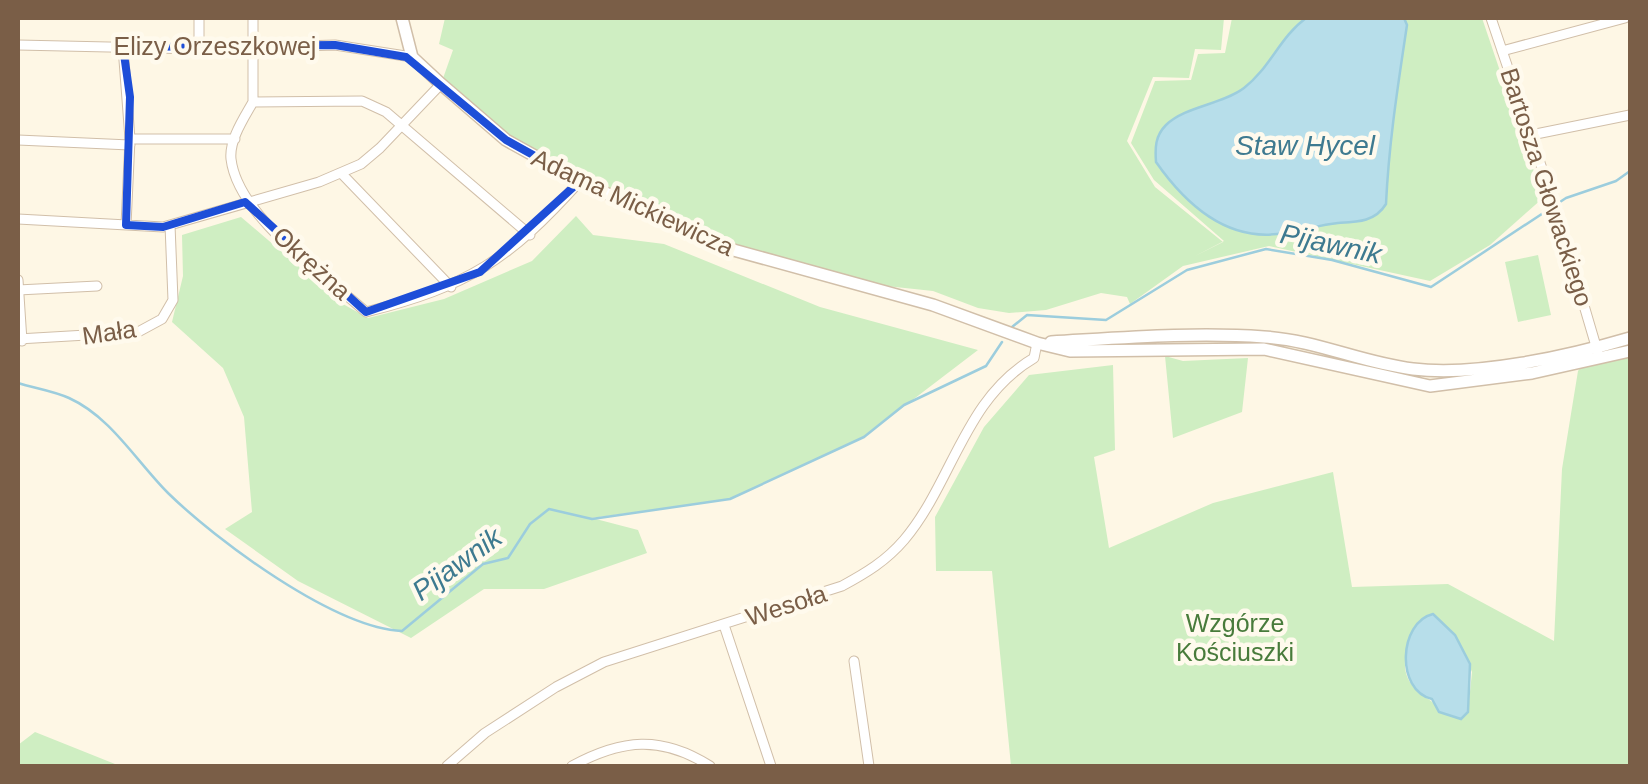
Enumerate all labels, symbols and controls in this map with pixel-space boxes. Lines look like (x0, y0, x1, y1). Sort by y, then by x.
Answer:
street label: Elizy Orzeszkowej (114, 32, 316, 60)
street label: Bartosza Głowackiego (1495, 64, 1599, 310)
water label: Staw Hycel (1235, 130, 1376, 161)
street label: Adama Mickiewicza (528, 143, 738, 261)
water label: Pijawnik (1278, 218, 1386, 270)
street label: Okrężna (268, 221, 357, 305)
street label: Mała (80, 314, 138, 350)
water label: Pijawnik (406, 520, 509, 607)
street label: Wesoła (742, 579, 830, 631)
park label: Wzgórze Kościuszki (1176, 609, 1294, 666)

